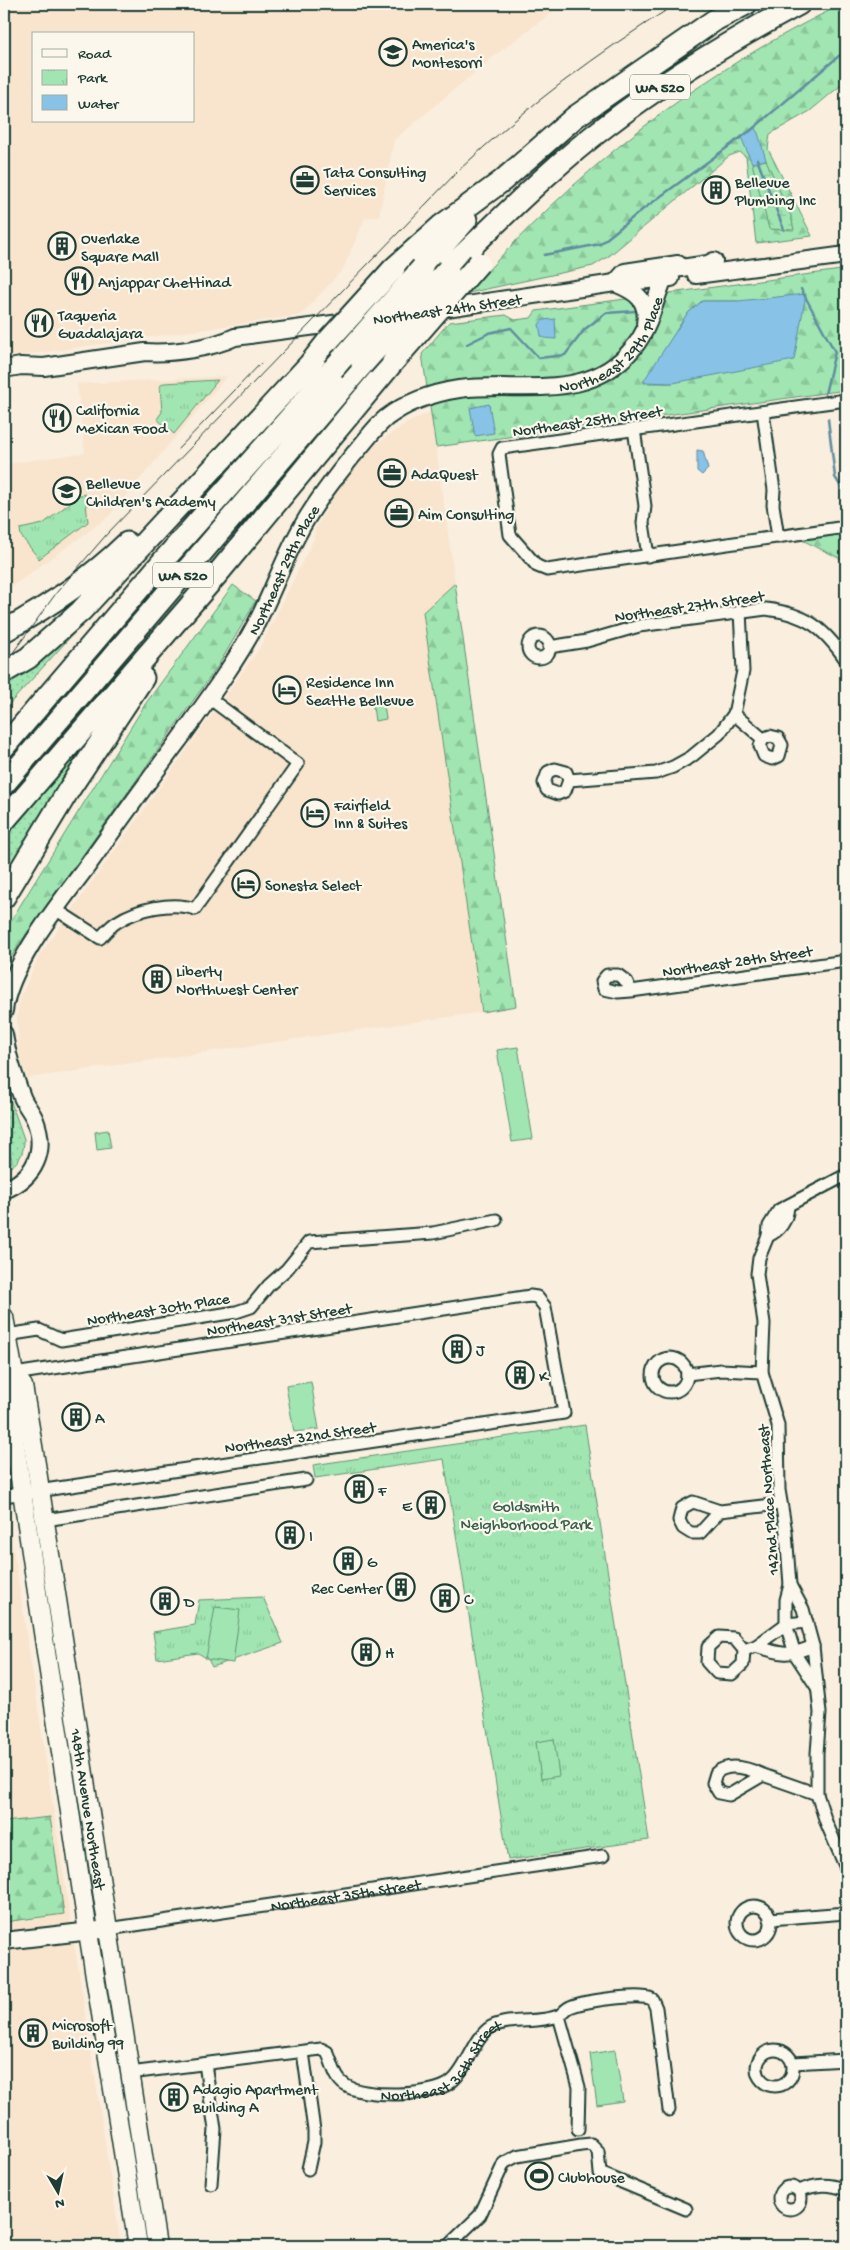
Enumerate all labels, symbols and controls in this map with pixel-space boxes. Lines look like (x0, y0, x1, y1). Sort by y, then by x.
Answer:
legend (32, 32, 195, 122)
school or university icon: America's Montesorri (378, 37, 408, 67)
place label: America's Montesorri (412, 37, 483, 74)
text: Road (78, 46, 112, 64)
text: Park (77, 70, 108, 88)
road number: WA 520 (630, 74, 690, 100)
text: Water (78, 96, 120, 114)
office icon: Tata Consulting Services (290, 165, 320, 195)
place label: Tata Consulting Services (323, 165, 426, 202)
building icon: Bellevue Plumbing Inc (701, 175, 731, 205)
place label: Bellevue Plumbing Inc (734, 175, 816, 212)
building icon: Overlake Square Mall (47, 231, 77, 261)
place label: Overlake Square Mall (81, 231, 159, 268)
restaurant icon: Anjappar Chettinad (64, 266, 94, 296)
place label: Anjappar Chettinad (98, 275, 232, 294)
street label: Northeast 24th Street (372, 291, 524, 331)
street label: Northeast 29th Place (558, 294, 670, 399)
restaurant icon: Taqueria Guadalajara (24, 308, 54, 338)
place label: Taqueria Guadalajara (57, 308, 144, 345)
restaurant icon: California Mexican Food (42, 403, 72, 433)
place label: California Mexican Food (76, 403, 169, 440)
street label: Northeast 25th Street (512, 403, 665, 443)
office icon: AdaQuest (377, 458, 407, 488)
place label: AdaQuest (411, 467, 479, 486)
school or university icon: Bellevue Children's Academy (52, 476, 82, 506)
place label: Bellevue Children's Academy (85, 476, 216, 513)
office icon: Aim Consulting (384, 498, 414, 528)
street label: Northeast 29th Place (246, 502, 326, 639)
place label: Aim Consulting (418, 507, 514, 526)
road number: WA 520 (153, 562, 213, 588)
street label: Northeast 27th Street (614, 588, 767, 628)
hotel icon: Residence Inn Seattle Bellevue (272, 675, 302, 705)
place label: Residence Inn Seattle Bellevue (306, 675, 415, 712)
hotel icon: Fairfield Inn & Suites (300, 798, 330, 828)
place label: Fairfield Inn & Suites (333, 798, 408, 835)
hotel icon: Sonesta Select (231, 869, 261, 899)
place label: Sonesta Select (265, 878, 363, 897)
street label: Northeast 28th Street (661, 943, 815, 983)
building icon: Liberty Northwest Center (142, 964, 172, 994)
place label: Liberty Northwest Center (176, 964, 299, 1001)
street label: Northeast 30th Place (86, 1291, 232, 1332)
street label: Northeast 31st Street (206, 1300, 355, 1342)
building icon: J (442, 1334, 472, 1364)
place label: J (476, 1343, 486, 1362)
building icon: K (505, 1360, 535, 1390)
place label: K (539, 1369, 550, 1388)
building icon: A (61, 1402, 91, 1432)
place label: A (95, 1411, 106, 1430)
street label: Northeast 32nd Street (224, 1419, 379, 1459)
street label: 142nd Place Northeast (756, 1423, 785, 1576)
building icon: F (344, 1474, 374, 1504)
place label: F (377, 1483, 387, 1502)
building icon: E (416, 1490, 446, 1520)
place label: E (402, 1499, 413, 1518)
park label: Goldsmith Neighborhood Park (460, 1499, 593, 1536)
building icon: I (275, 1520, 305, 1550)
place label: I (309, 1529, 313, 1548)
building icon: G (333, 1546, 363, 1576)
place label: G (367, 1555, 378, 1574)
building icon: Rec Center (386, 1572, 416, 1602)
place label: Rec Center (311, 1581, 383, 1600)
building icon: C (430, 1583, 460, 1613)
building icon: D (150, 1586, 180, 1616)
place label: C (464, 1592, 474, 1611)
place label: D (183, 1595, 195, 1614)
building icon: H (351, 1637, 381, 1667)
place label: H (385, 1646, 395, 1665)
street label: 148th Avenue Northeast (64, 1727, 108, 1893)
street label: Northeast 35th Street (270, 1877, 424, 1918)
street label: Northeast 36th Street (380, 2017, 506, 2107)
building icon: Microsoft Building 99 (18, 2018, 48, 2048)
place label: Microsoft Building 99 (51, 2018, 124, 2055)
building icon: Adagio Apartment Building A (159, 2082, 189, 2112)
place label: Adagio Apartment Building A (192, 2082, 319, 2119)
sports icon: Clubhouse (524, 2161, 554, 2191)
north arrow (32, 2168, 82, 2218)
place label: Clubhouse (558, 2170, 625, 2189)
text: N (54, 2193, 65, 2211)

